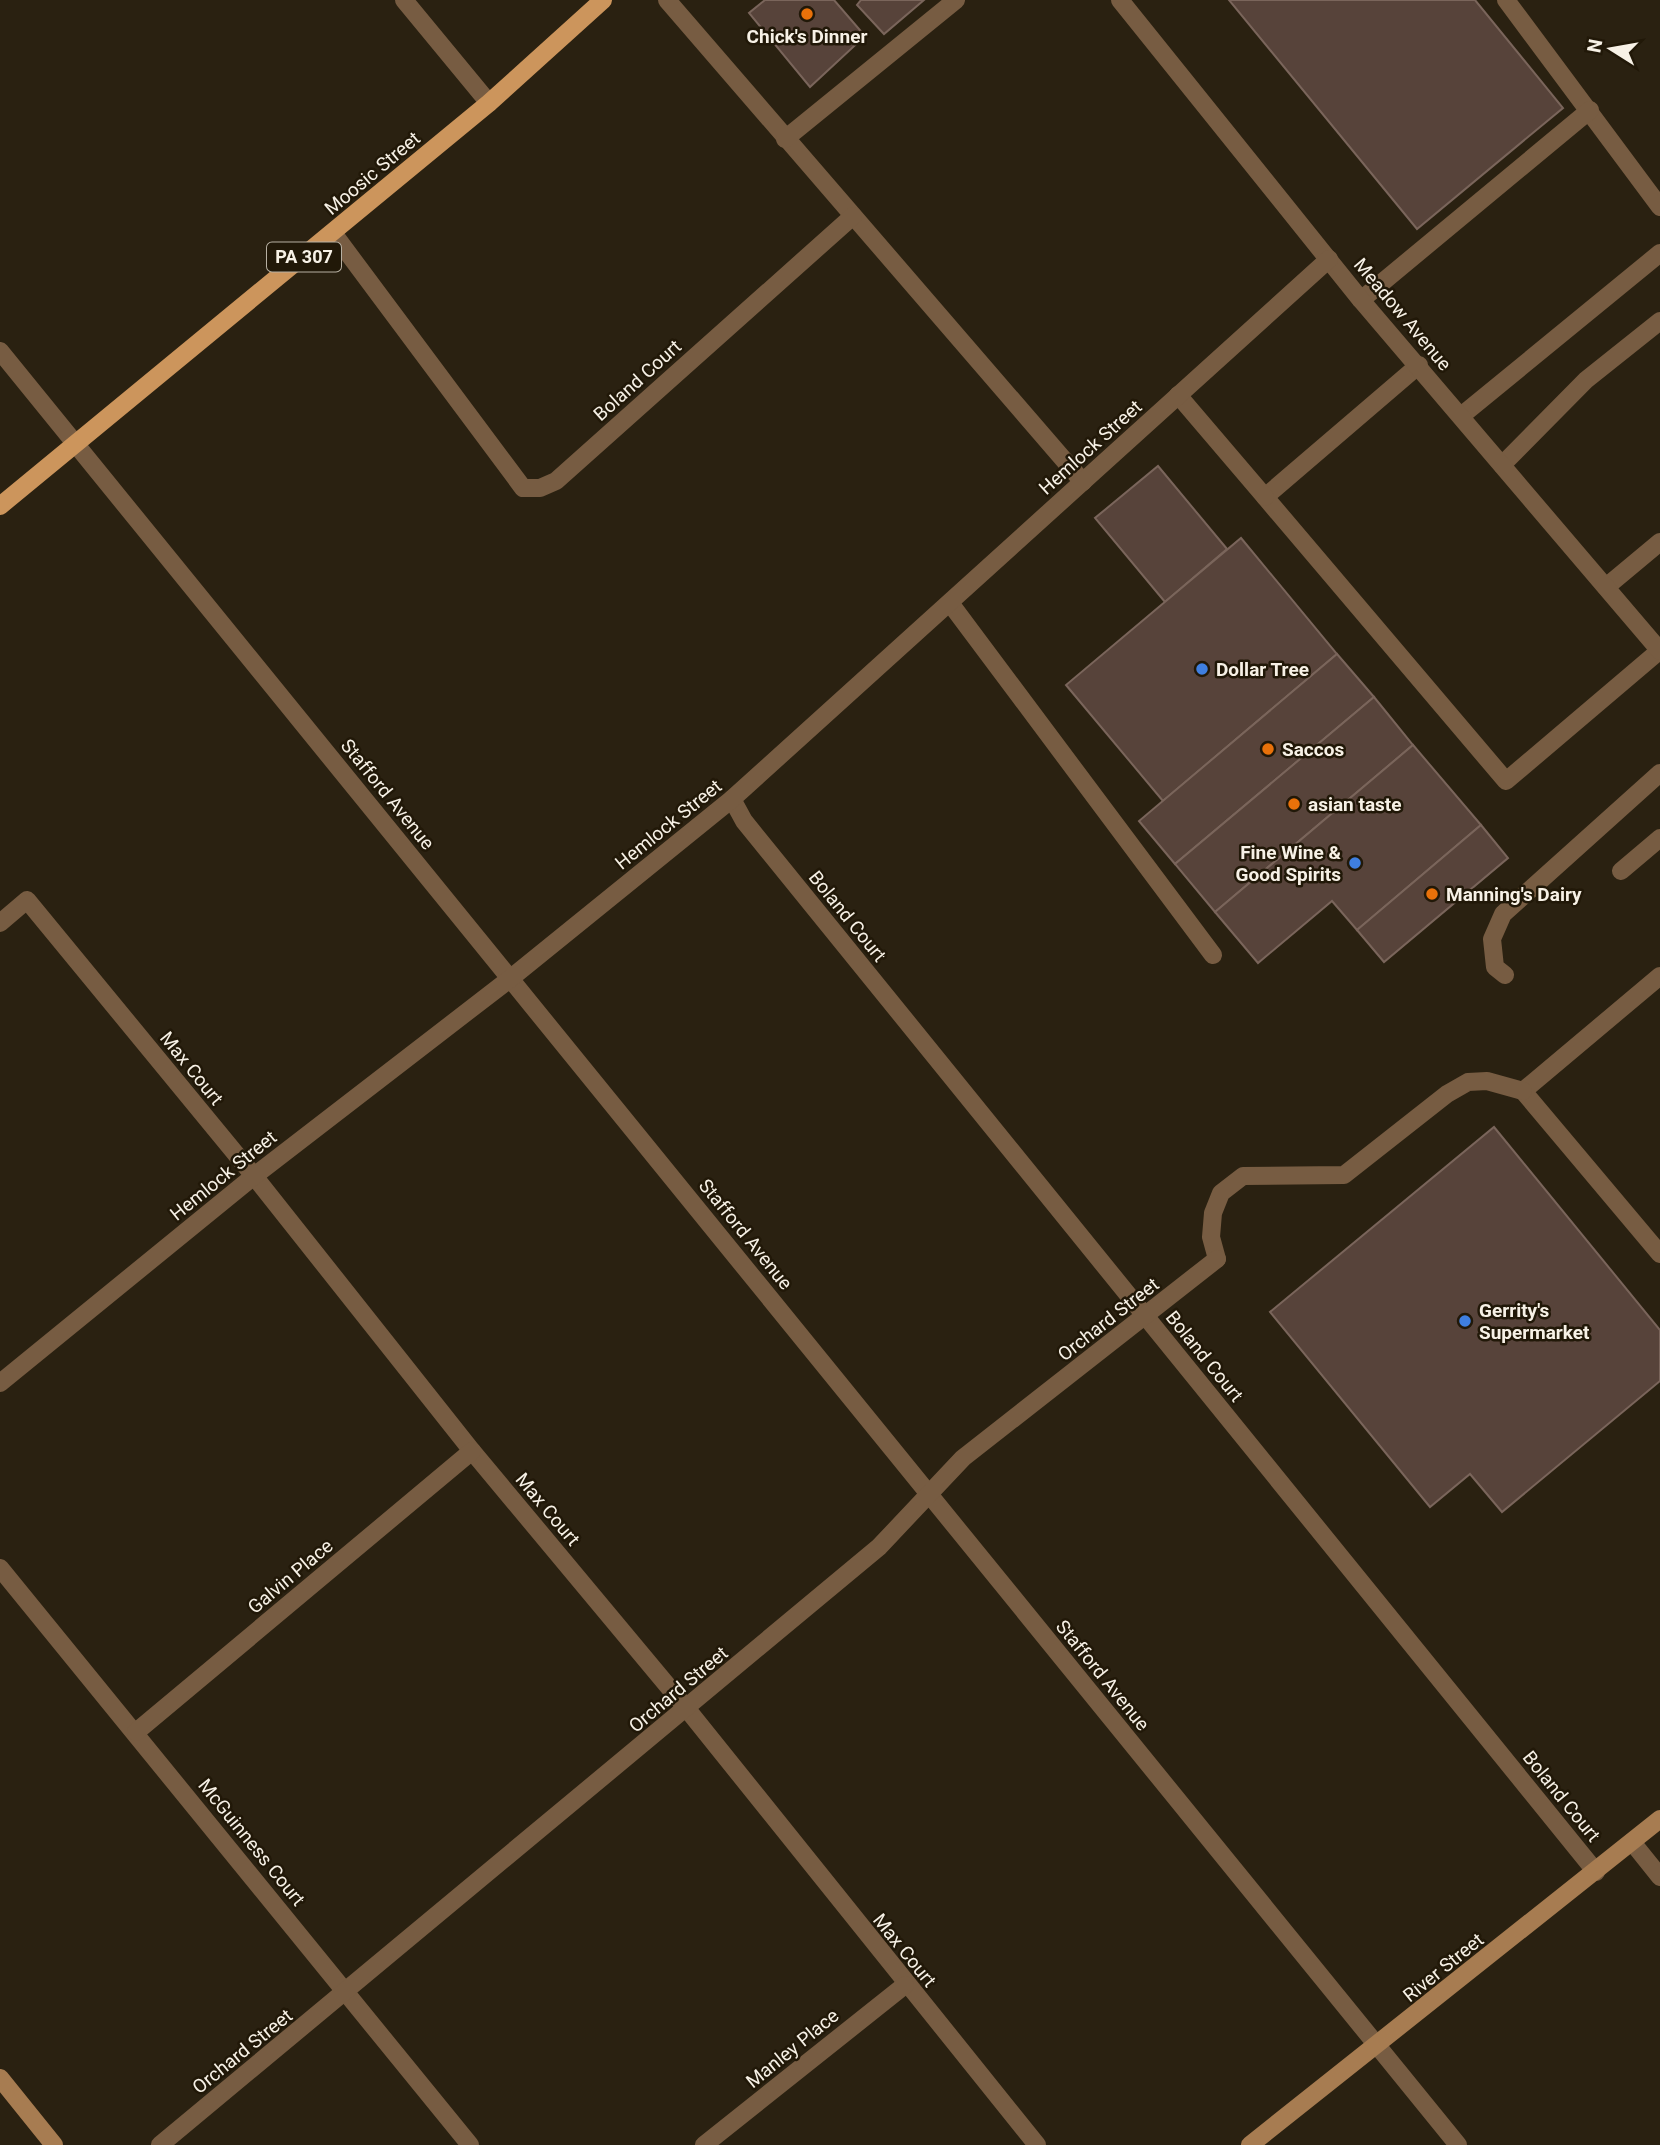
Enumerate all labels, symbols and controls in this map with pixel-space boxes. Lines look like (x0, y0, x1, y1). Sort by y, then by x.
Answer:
marker: Chick's Dinner (799, 6, 815, 22)
north arrow (1576, 14, 1646, 84)
place label: Chick's Dinner (747, 25, 867, 48)
text: N (1582, 37, 1607, 55)
street label: Moosic Street (320, 127, 425, 220)
road number: PA 307 (267, 243, 341, 272)
street label: Meadow Avenue (1349, 253, 1456, 375)
street label: Boland Court (589, 335, 686, 426)
street label: Hemlock Street (1034, 395, 1146, 499)
place label: Dollar Tree (1216, 658, 1309, 681)
marker: Dollar Tree (1194, 661, 1210, 677)
street label: Stafford Avenue (336, 734, 439, 854)
place label: Saccos (1282, 738, 1344, 761)
marker: Saccos (1260, 741, 1276, 757)
street label: Hemlock Street (610, 774, 726, 874)
place label: asian taste (1308, 793, 1402, 816)
marker: asian taste (1286, 796, 1302, 812)
place label: Fine Wine & Good Spirits (1236, 841, 1342, 886)
marker: Fine Wine & Good Spirits (1347, 855, 1363, 871)
street label: Boland Court (804, 866, 891, 966)
place label: Manning's Dairy (1446, 883, 1582, 906)
marker: Manning's Dairy (1424, 886, 1440, 902)
street label: Max Court (155, 1027, 228, 1110)
street label: Hemlock Street (165, 1125, 281, 1225)
street label: Stafford Avenue (694, 1174, 797, 1294)
street label: Orchard Street (1053, 1273, 1163, 1366)
place label: Gerrity's Supermarket (1479, 1299, 1590, 1344)
street label: Boland Court (1161, 1306, 1248, 1406)
marker: Gerrity's Supermarket (1457, 1313, 1473, 1329)
street label: Max Court (511, 1468, 585, 1550)
street label: Galvin Place (243, 1534, 338, 1619)
street label: Stafford Avenue (1051, 1615, 1154, 1735)
street label: Orchard Street (624, 1641, 732, 1737)
street label: Boland Court (1518, 1746, 1605, 1846)
street label: McGuinness Court (193, 1774, 310, 1910)
street label: Max Court (868, 1909, 941, 1992)
street label: River Street (1398, 1928, 1488, 2007)
street label: Orchard Street (188, 2004, 297, 2099)
street label: Manley Place (741, 2004, 843, 2093)

